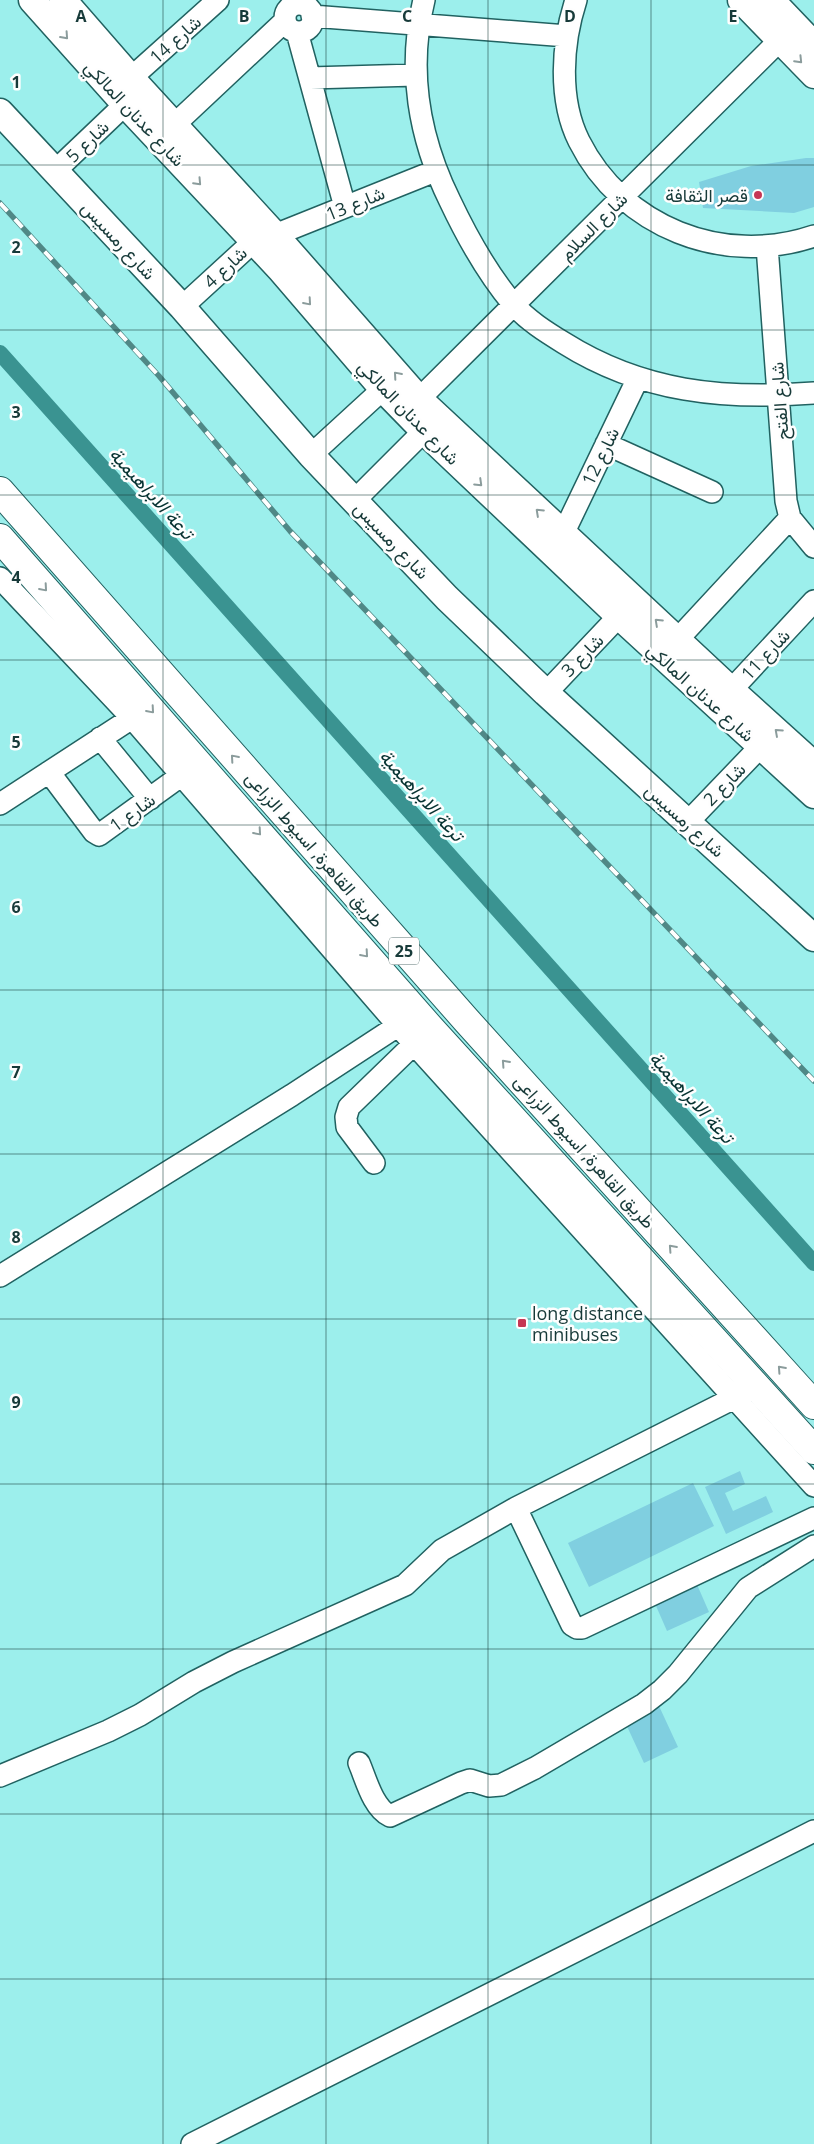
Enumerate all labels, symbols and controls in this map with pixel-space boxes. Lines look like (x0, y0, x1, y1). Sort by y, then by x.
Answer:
text: A (75, 5, 87, 27)
text: B (239, 5, 249, 27)
text: C (402, 5, 412, 27)
text: D (564, 5, 576, 27)
text: E (729, 5, 738, 27)
street label: شارع 14 (144, 10, 207, 69)
one-way arrow (59, 31, 68, 40)
one-way arrow (793, 54, 802, 63)
street label: شارع عدنان المالكي (77, 55, 190, 174)
text: 1 (11, 71, 21, 93)
street label: شارع 5 (60, 115, 114, 168)
one-way arrow (192, 176, 201, 185)
street label: شارع 13 (322, 180, 388, 227)
place label: قصر الثقافة (665, 183, 748, 207)
street label: شارع السلام (554, 187, 633, 266)
marker: قصر الثقافة (752, 189, 764, 201)
street label: شارع رمسيس (76, 196, 162, 285)
text: 2 (11, 236, 21, 258)
street label: شارع 4 (198, 241, 253, 294)
one-way arrow (302, 296, 311, 305)
street label: شارع عدنان المالكي (350, 354, 465, 472)
street label: شارع الفتح (764, 361, 795, 441)
one-way arrow (394, 371, 403, 380)
text: 3 (11, 401, 21, 423)
street label: شارع 12 (576, 423, 625, 489)
water label: ترعة الابراهيمية (104, 441, 202, 546)
one-way arrow (474, 477, 483, 486)
street label: شارع رمسيس (348, 496, 435, 585)
one-way arrow (535, 509, 544, 518)
text: 4 (11, 566, 21, 588)
one-way arrow (38, 582, 47, 591)
one-way arrow (655, 619, 664, 628)
street label: شارع 11 (735, 623, 795, 685)
street label: شارع 3 (556, 628, 609, 682)
street label: شارع عدنان المالكي (639, 637, 760, 750)
one-way arrow (145, 704, 154, 713)
one-way arrow (774, 729, 783, 738)
text: 5 (11, 731, 21, 753)
water label: ترعة الابراهيمية (374, 743, 472, 848)
one-way arrow (231, 755, 240, 764)
street label: شارع 2 (698, 757, 751, 811)
street label: طريق القاهرة, اسيوط الزراعى (240, 766, 390, 932)
street label: شارع رمسيس (639, 778, 730, 863)
street label: شارع 1 (104, 787, 160, 838)
one-way arrow (252, 826, 261, 835)
text: 6 (11, 896, 21, 918)
road number: 25 (389, 938, 419, 964)
one-way arrow (359, 949, 368, 958)
water label: ترعة الابراهيمية (644, 1045, 742, 1150)
one-way arrow (501, 1059, 510, 1068)
text: 7 (11, 1061, 21, 1083)
street label: طريق القاهرة, اسيوط الزراعى (509, 1069, 661, 1233)
text: 8 (11, 1226, 21, 1248)
one-way arrow (669, 1245, 678, 1254)
place label: long distance minibuses (532, 1301, 643, 1346)
marker: long distance minibuses (516, 1317, 528, 1329)
one-way arrow (778, 1365, 787, 1374)
text: 9 (11, 1391, 21, 1413)

